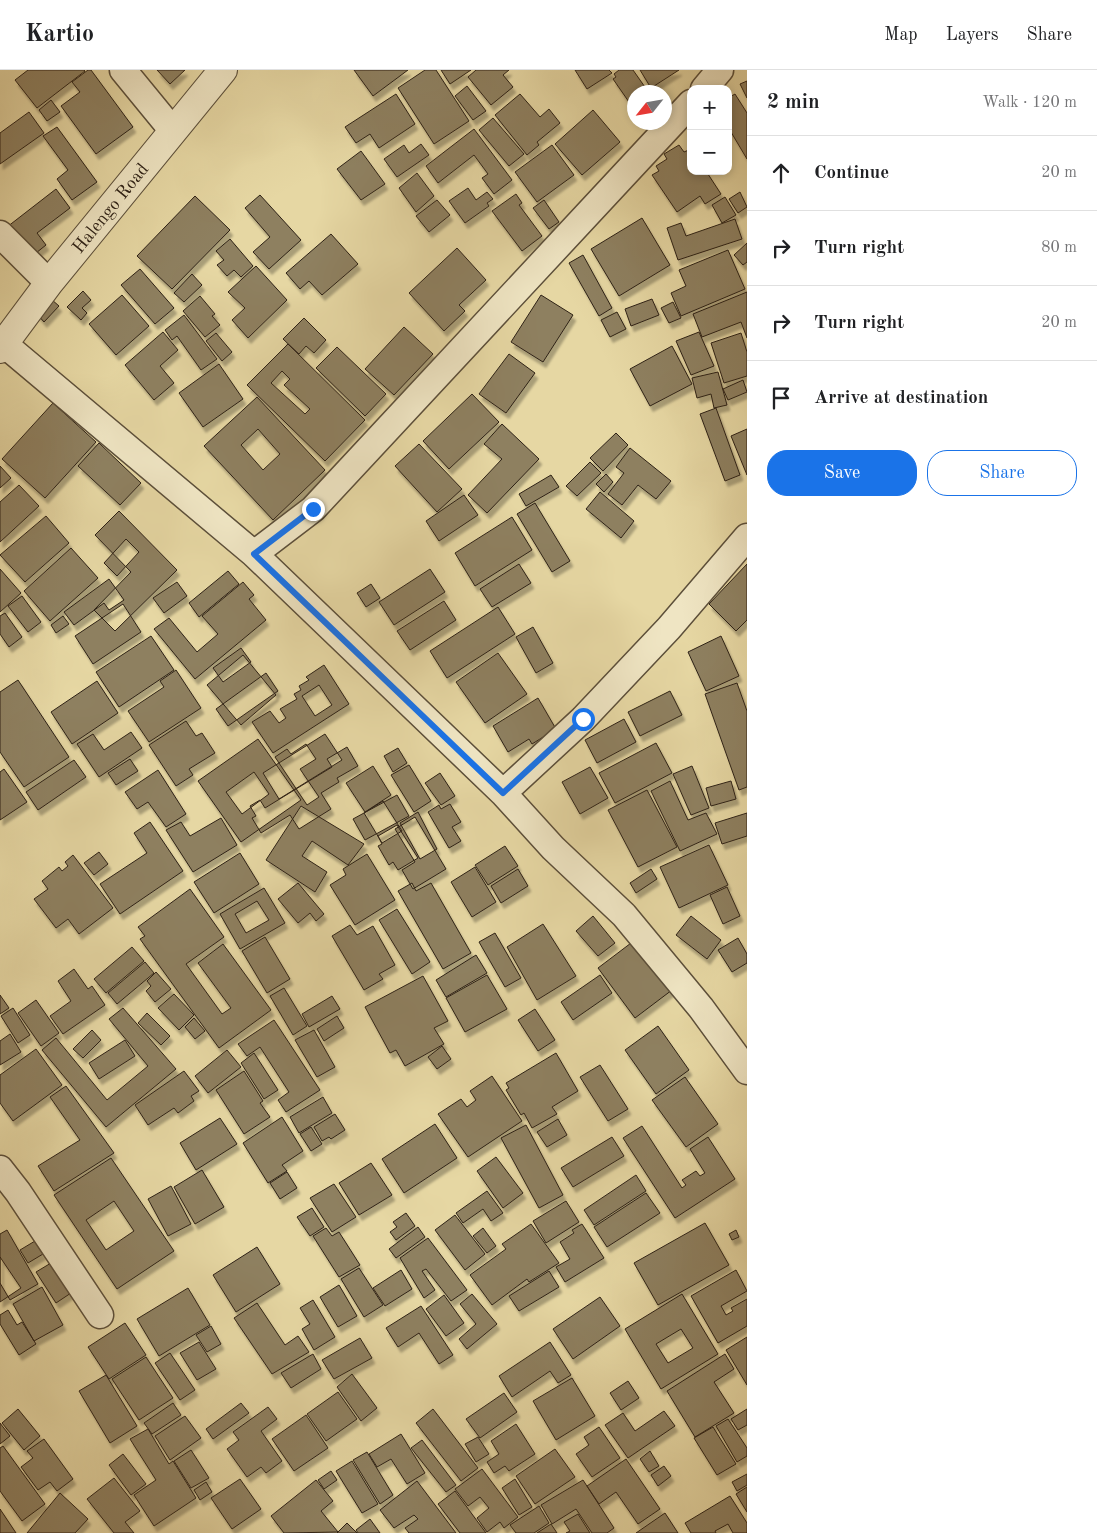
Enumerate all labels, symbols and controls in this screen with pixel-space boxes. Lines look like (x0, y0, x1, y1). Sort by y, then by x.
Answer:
text: Kartio (25, 23, 94, 47)
text: Map (884, 26, 918, 44)
text: Layers (946, 26, 998, 44)
text: Share (1026, 26, 1072, 44)
north arrow (627, 85, 672, 130)
map controls (687, 85, 732, 175)
button: + (687, 85, 732, 130)
text: 2 min (767, 92, 820, 113)
text: Walk · 120 m (982, 95, 1077, 111)
button: − (687, 130, 732, 175)
icon: ahead (767, 159, 795, 187)
street label: Halengo Road (69, 160, 152, 257)
text: Continue (814, 164, 889, 183)
text: 20 m (1041, 165, 1077, 181)
icon: right (767, 234, 795, 262)
text: Turn right (814, 239, 904, 258)
text: 80 m (1041, 240, 1077, 256)
icon: right (767, 309, 795, 337)
text: Turn right (814, 314, 904, 333)
text: 20 m (1041, 315, 1077, 331)
icon: arrive (767, 384, 795, 412)
text: Arrive at destination (814, 389, 988, 408)
button: Save (767, 450, 917, 496)
button: Share (927, 450, 1077, 496)
route end (302, 498, 325, 521)
route start (572, 708, 595, 731)

